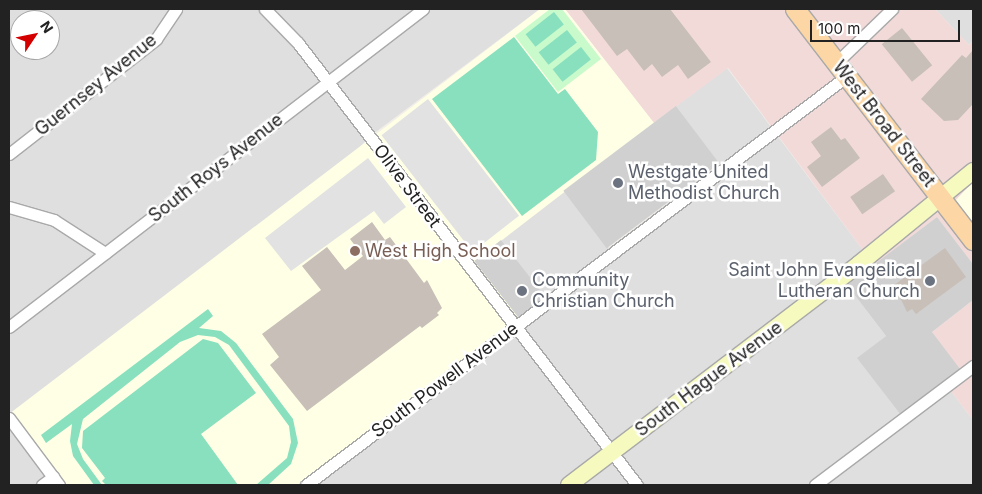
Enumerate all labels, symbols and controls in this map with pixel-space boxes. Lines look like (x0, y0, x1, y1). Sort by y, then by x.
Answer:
north arrow (10, 10, 60, 60)
scale bar (812, 10, 962, 42)
text: N (37, 18, 57, 36)
text: 100 m (818, 19, 860, 38)
street label: Guernsey Avenue (31, 29, 161, 141)
street label: West Broad Street (828, 57, 940, 191)
street label: South Roys Avenue (145, 109, 287, 227)
street label: Olive Street (369, 140, 445, 232)
place label: Westgate United Methodist Church (628, 162, 780, 204)
marker: Westgate United Methodist Church (612, 177, 624, 189)
place label: West High School (365, 240, 516, 262)
marker: West High School (349, 245, 361, 257)
place label: Saint John Evangelical Lutheran Church (728, 260, 920, 302)
place label: Community Christian Church (532, 270, 675, 312)
marker: Saint John Evangelical Lutheran Church (924, 275, 936, 287)
marker: Community Christian Church (516, 285, 528, 297)
street label: South Hague Avenue (631, 317, 787, 441)
street label: South Powell Avenue (367, 318, 523, 442)

